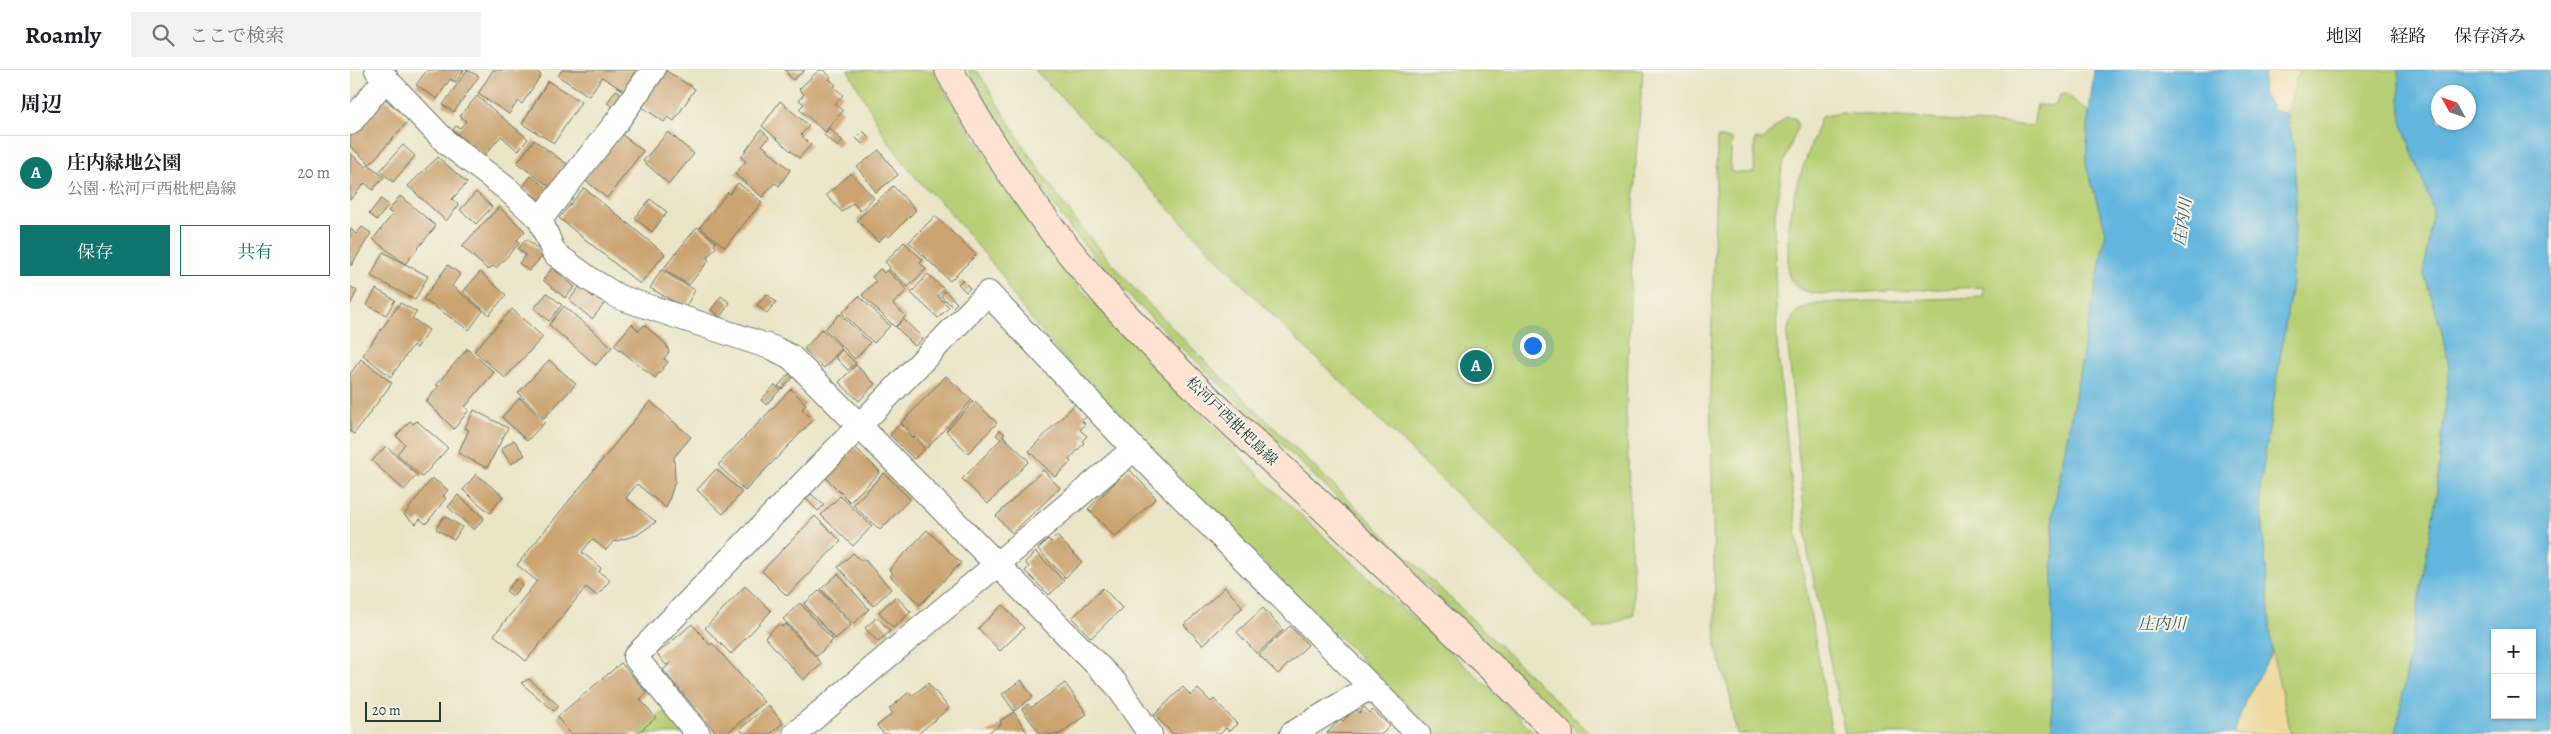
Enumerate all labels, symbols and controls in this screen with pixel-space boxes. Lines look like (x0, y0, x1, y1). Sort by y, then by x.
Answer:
search box (131, 12, 481, 57)
text: Roamly (25, 19, 101, 51)
icon: search (149, 21, 177, 49)
text: ここで検索 (189, 23, 284, 49)
text: 地図 (2326, 24, 2362, 48)
text: 経路 (2390, 24, 2426, 48)
text: 保存済み (2454, 24, 2526, 48)
north arrow (2431, 85, 2476, 130)
text: 周辺 (20, 90, 62, 118)
text: 庄内緑地公園 (67, 150, 181, 176)
text: A (31, 162, 41, 184)
text: 20 m (297, 162, 330, 184)
text: 公園 · 松河戸西枇杷島線 (67, 178, 237, 200)
water label: 庄内川 (2169, 195, 2198, 247)
button: 保存 (20, 225, 170, 276)
button: 共有 (180, 225, 330, 276)
your location (1520, 333, 1546, 359)
pin: A (1460, 347, 1492, 385)
street label: 松河戸西枇杷島線 (1182, 372, 1282, 470)
water label: 庄内川 (2138, 613, 2188, 635)
map controls (2491, 629, 2536, 719)
button: + (2491, 629, 2536, 674)
button: − (2491, 674, 2536, 719)
scale bar (365, 699, 441, 722)
text: 20 m (372, 701, 401, 720)

